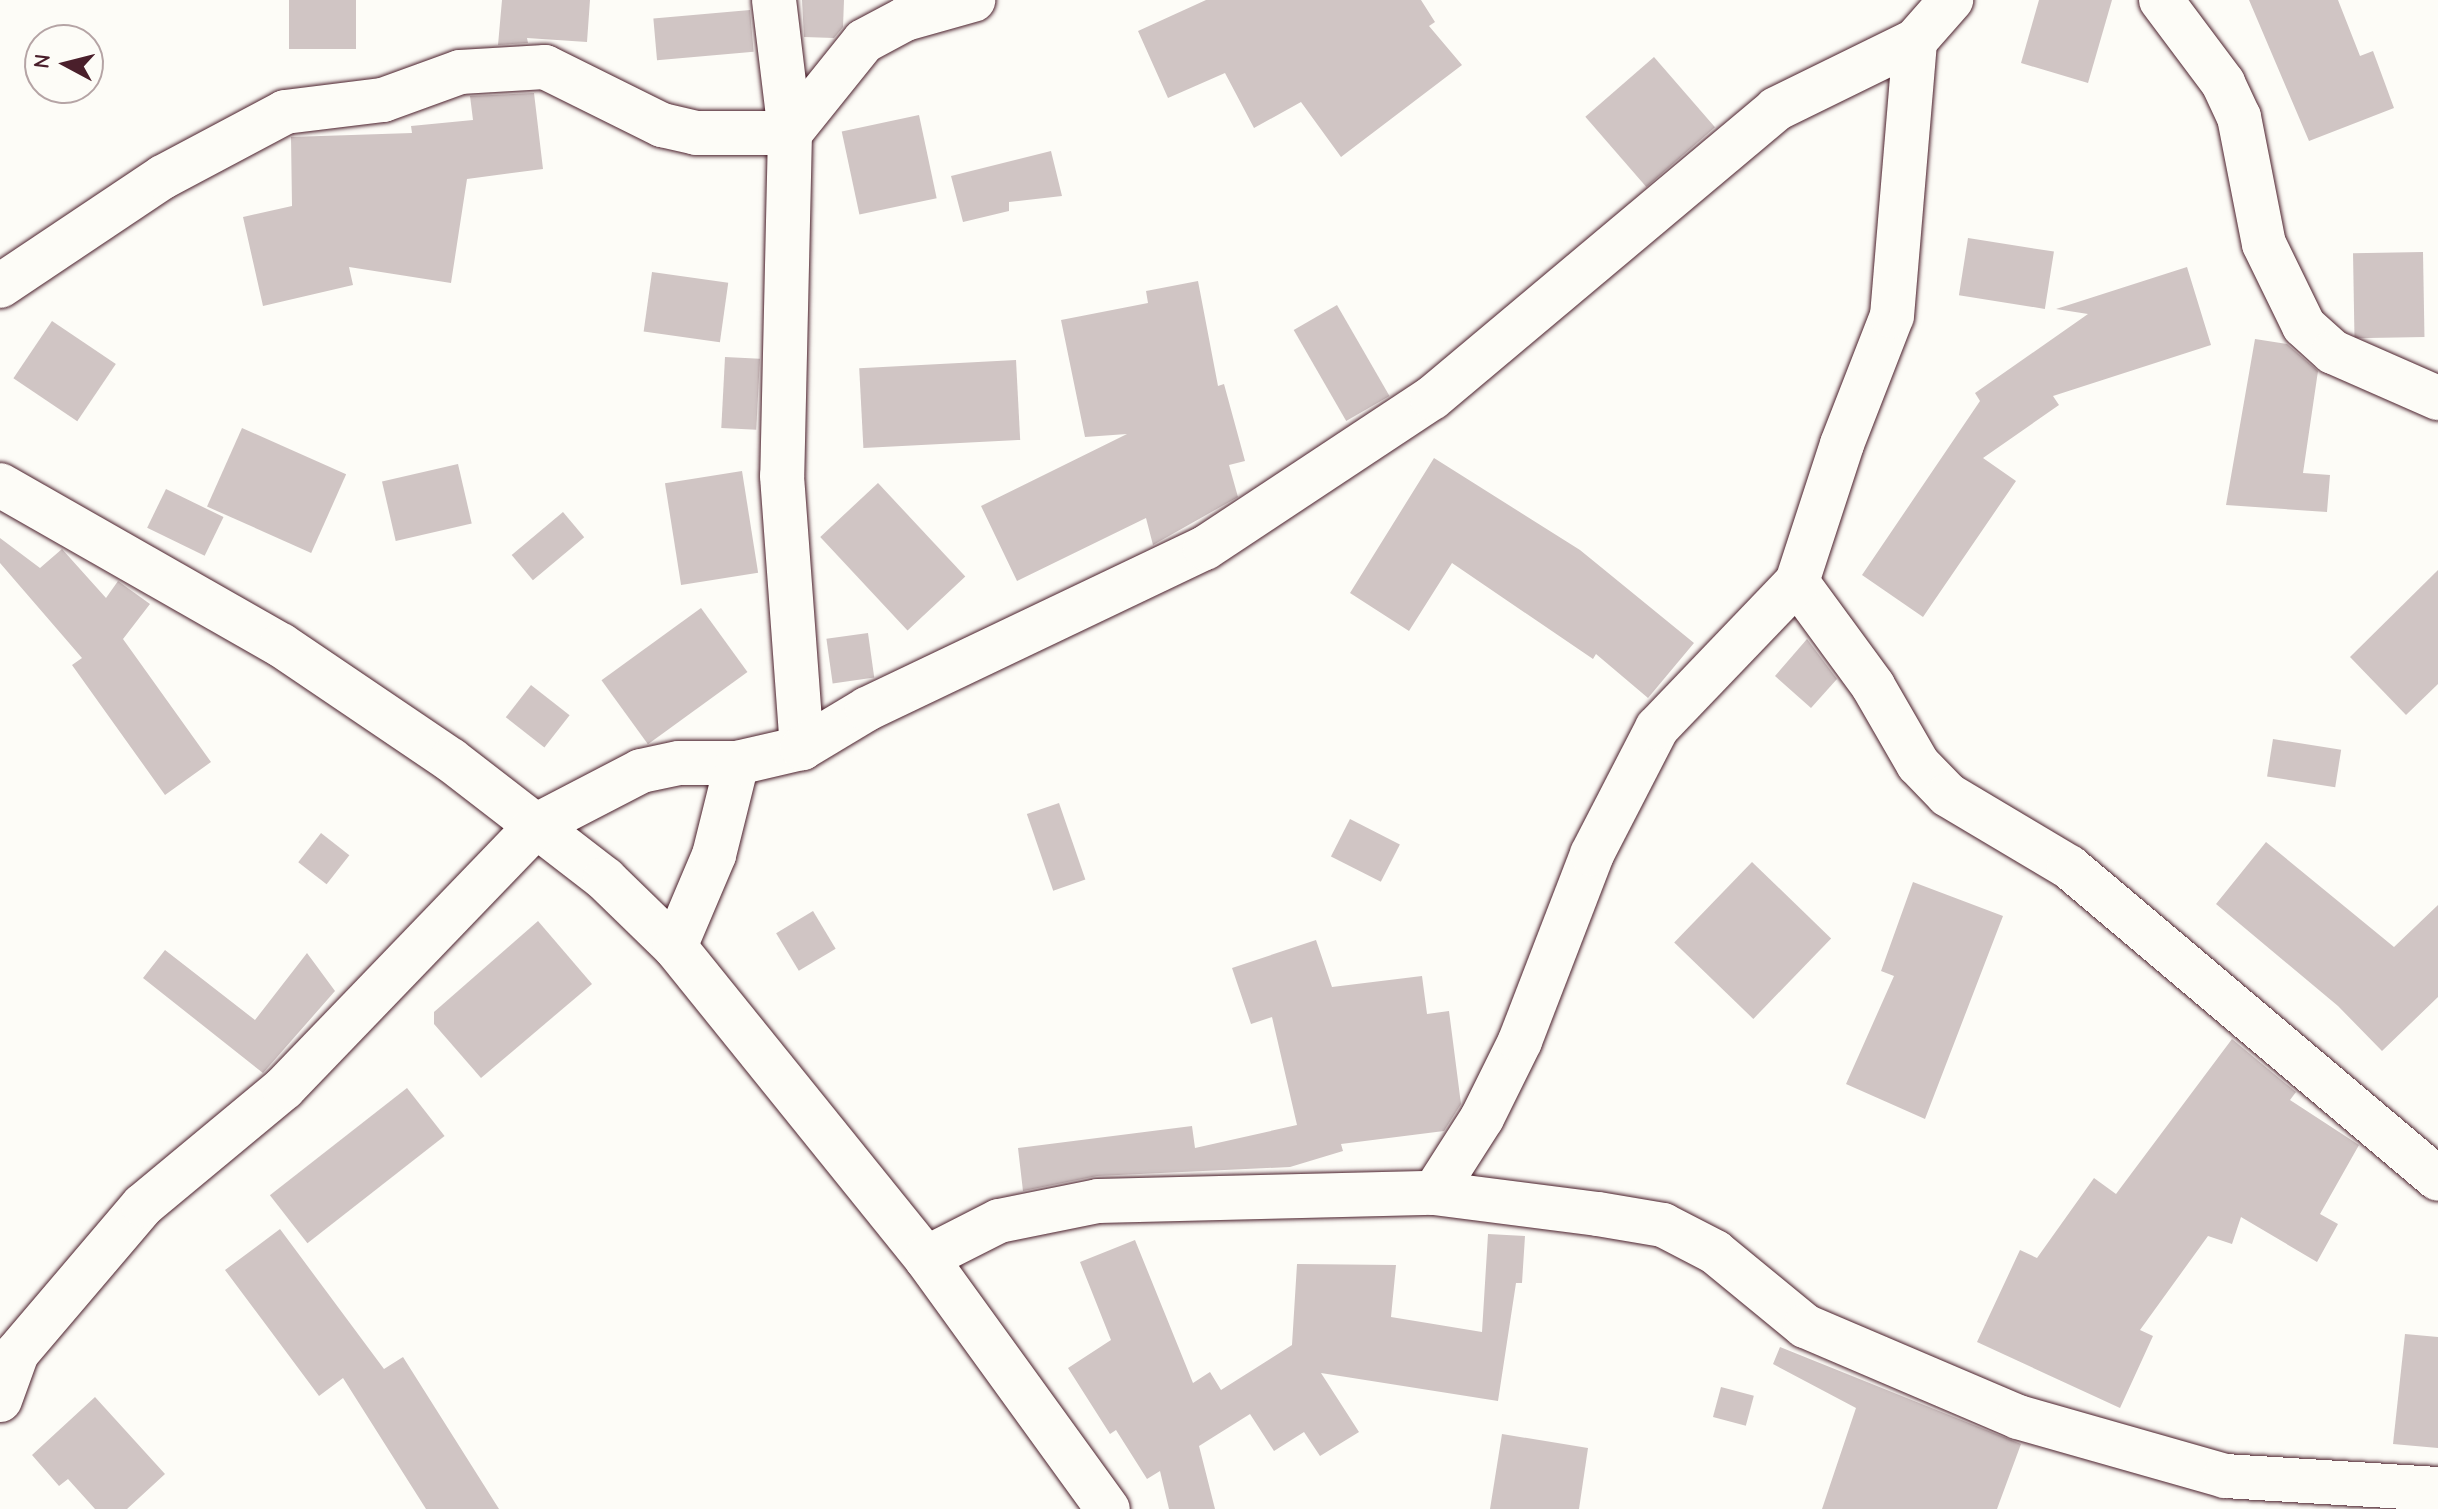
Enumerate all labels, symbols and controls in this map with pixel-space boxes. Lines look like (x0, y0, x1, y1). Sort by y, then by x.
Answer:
north arrow (24, 24, 104, 104)
text: N (28, 53, 56, 70)

